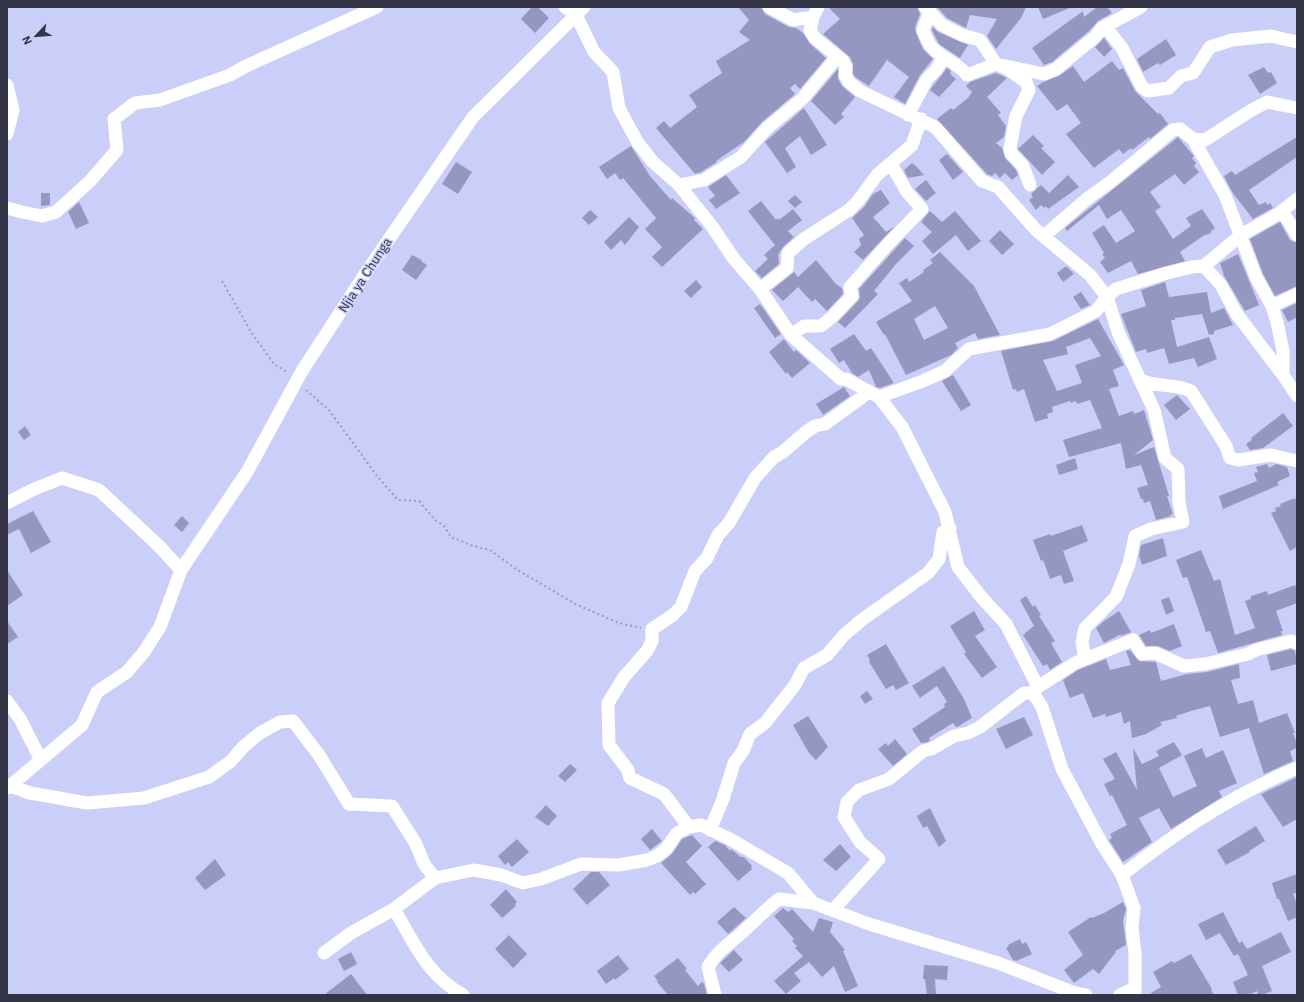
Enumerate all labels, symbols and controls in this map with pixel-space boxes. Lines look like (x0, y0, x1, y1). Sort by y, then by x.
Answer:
north arrow (16, 16, 56, 56)
text: N (19, 34, 35, 47)
street label: Njia ya Chunga (334, 234, 396, 316)

